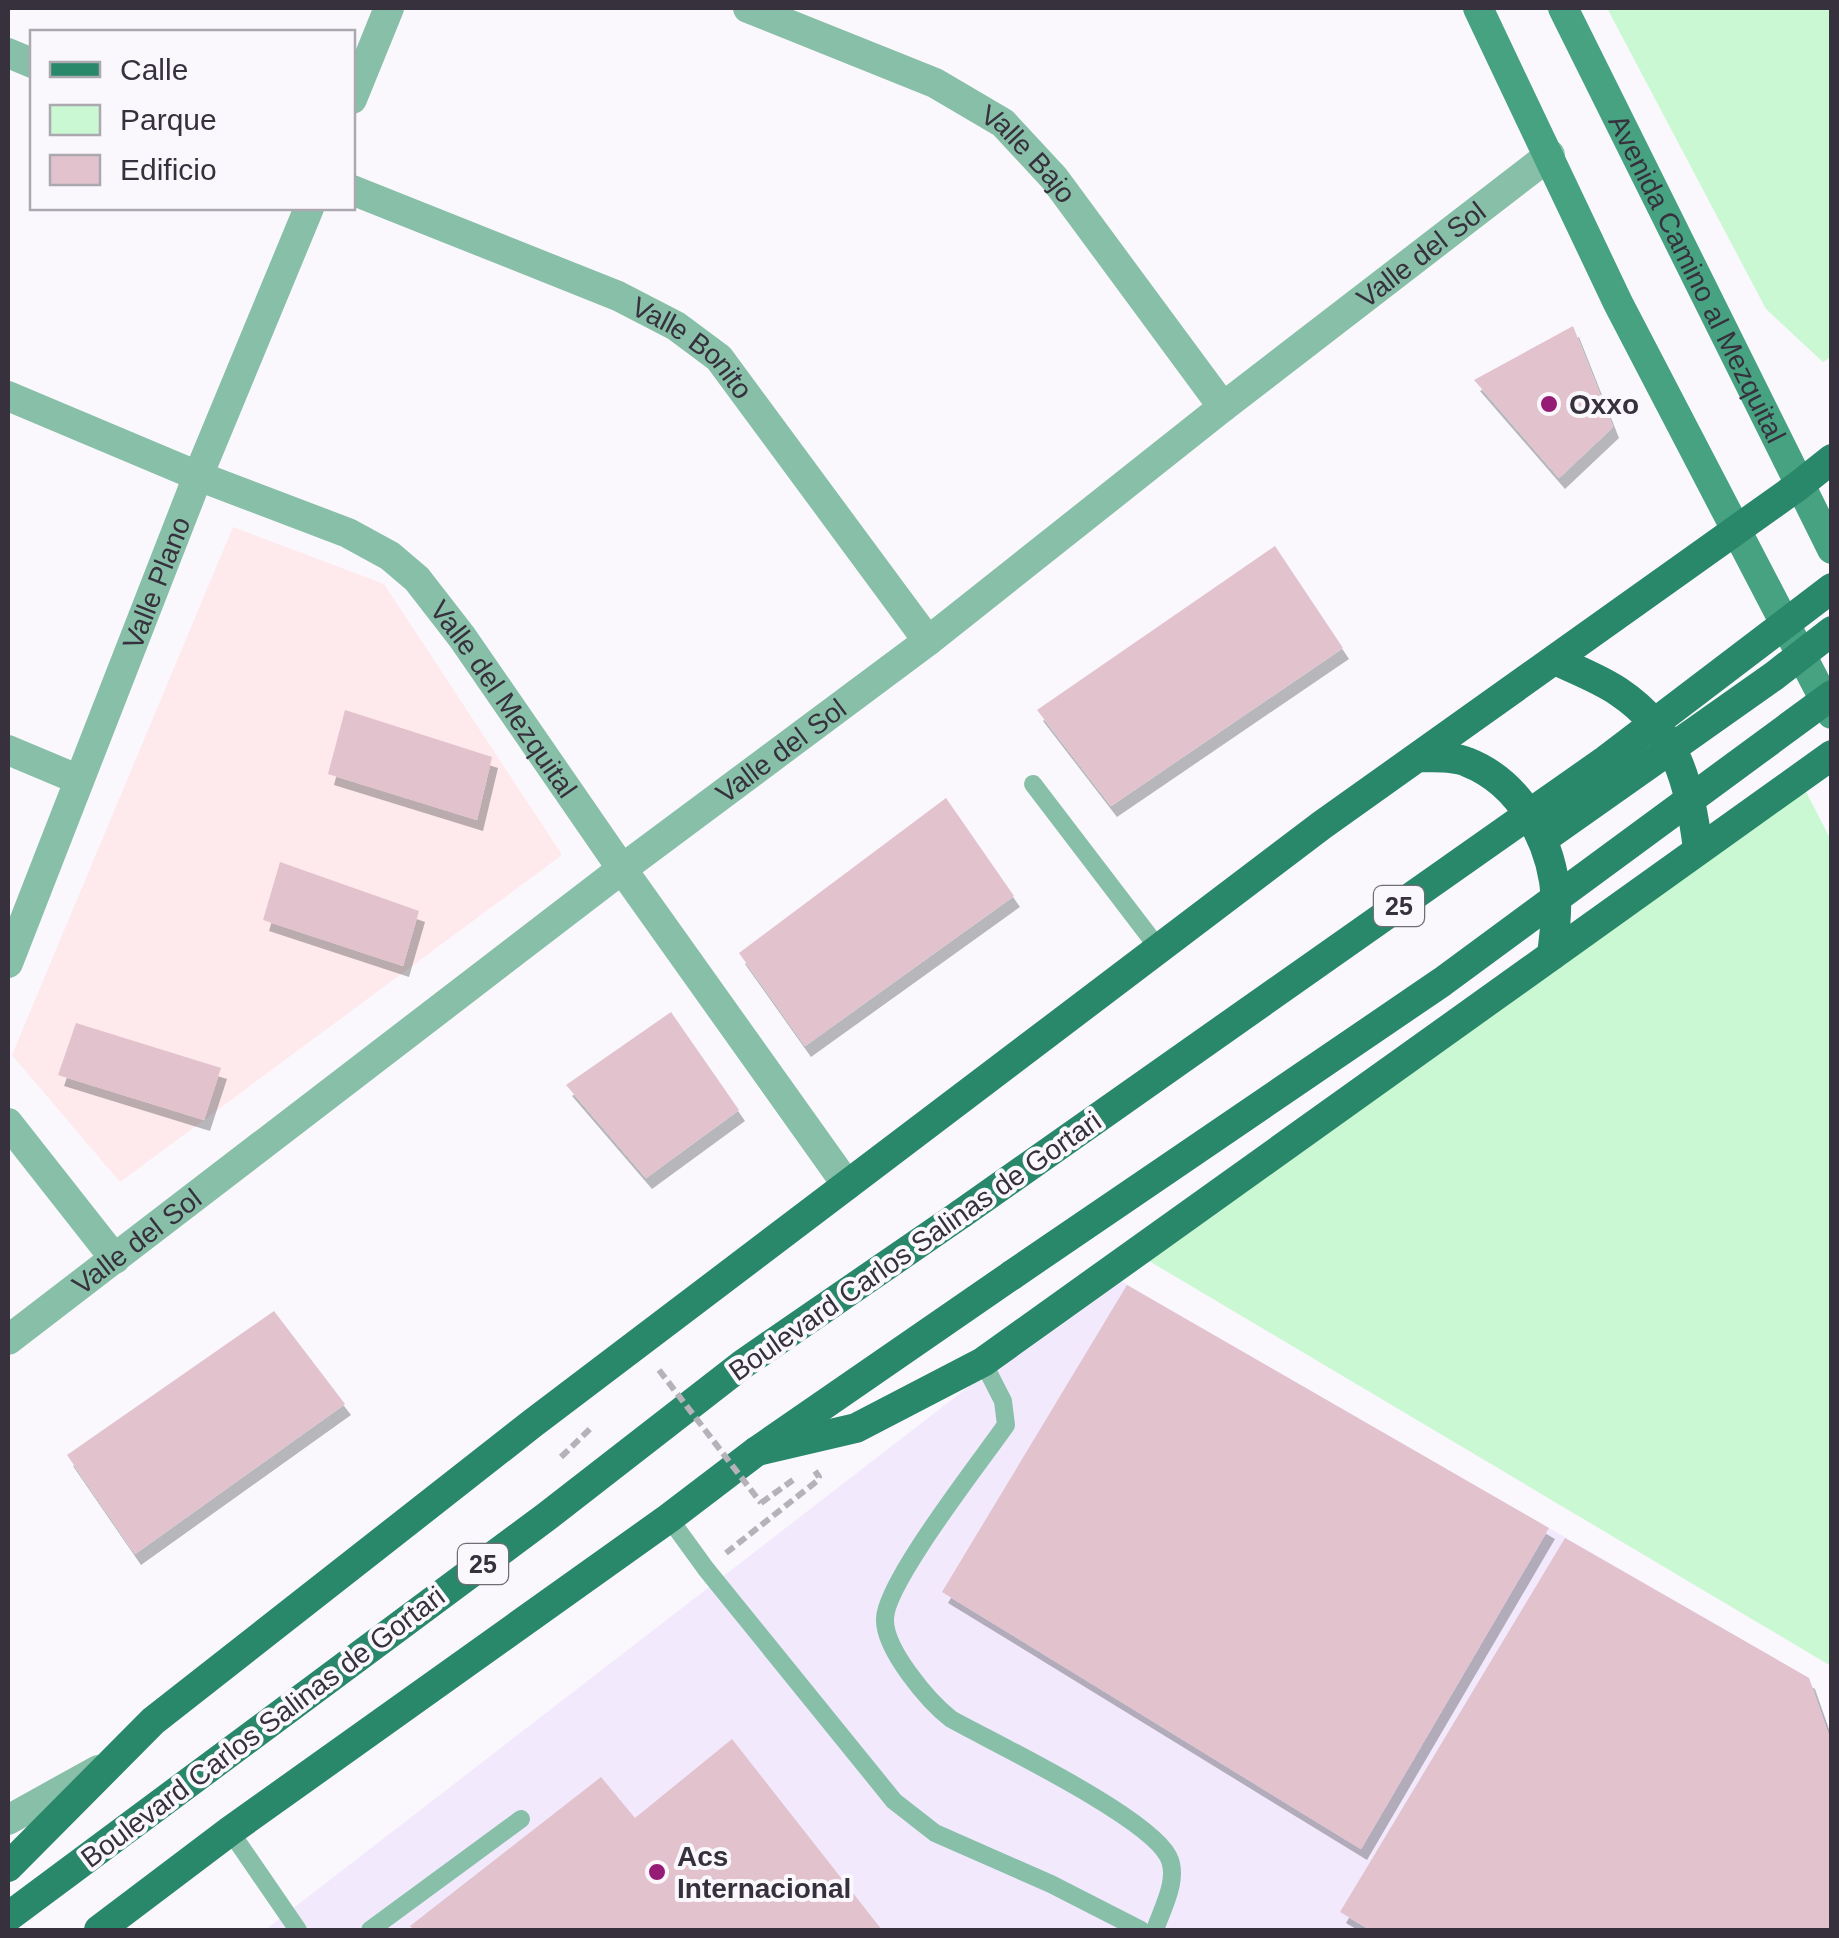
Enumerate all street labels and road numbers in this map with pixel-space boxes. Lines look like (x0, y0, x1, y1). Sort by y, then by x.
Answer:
street label: Valle Bajo (976, 98, 1082, 209)
street label: Avenida Camino al Mezquital (1603, 109, 1792, 448)
street label: Valle del Sol (1351, 195, 1491, 314)
street label: Valle Bonito (627, 290, 759, 405)
street label: Valle Plano (116, 512, 196, 654)
street label: Valle del Mezquital (424, 594, 583, 803)
street label: Valle del Sol (710, 692, 852, 809)
road number: 25 (1374, 886, 1424, 926)
street label: Boulevard Carlos Salinas de Gortari (723, 1105, 1107, 1387)
street label: Valle del Sol (66, 1182, 207, 1300)
road number: 25 (458, 1544, 508, 1584)
street label: Boulevard Carlos Salinas de Gortari (75, 1580, 451, 1874)

